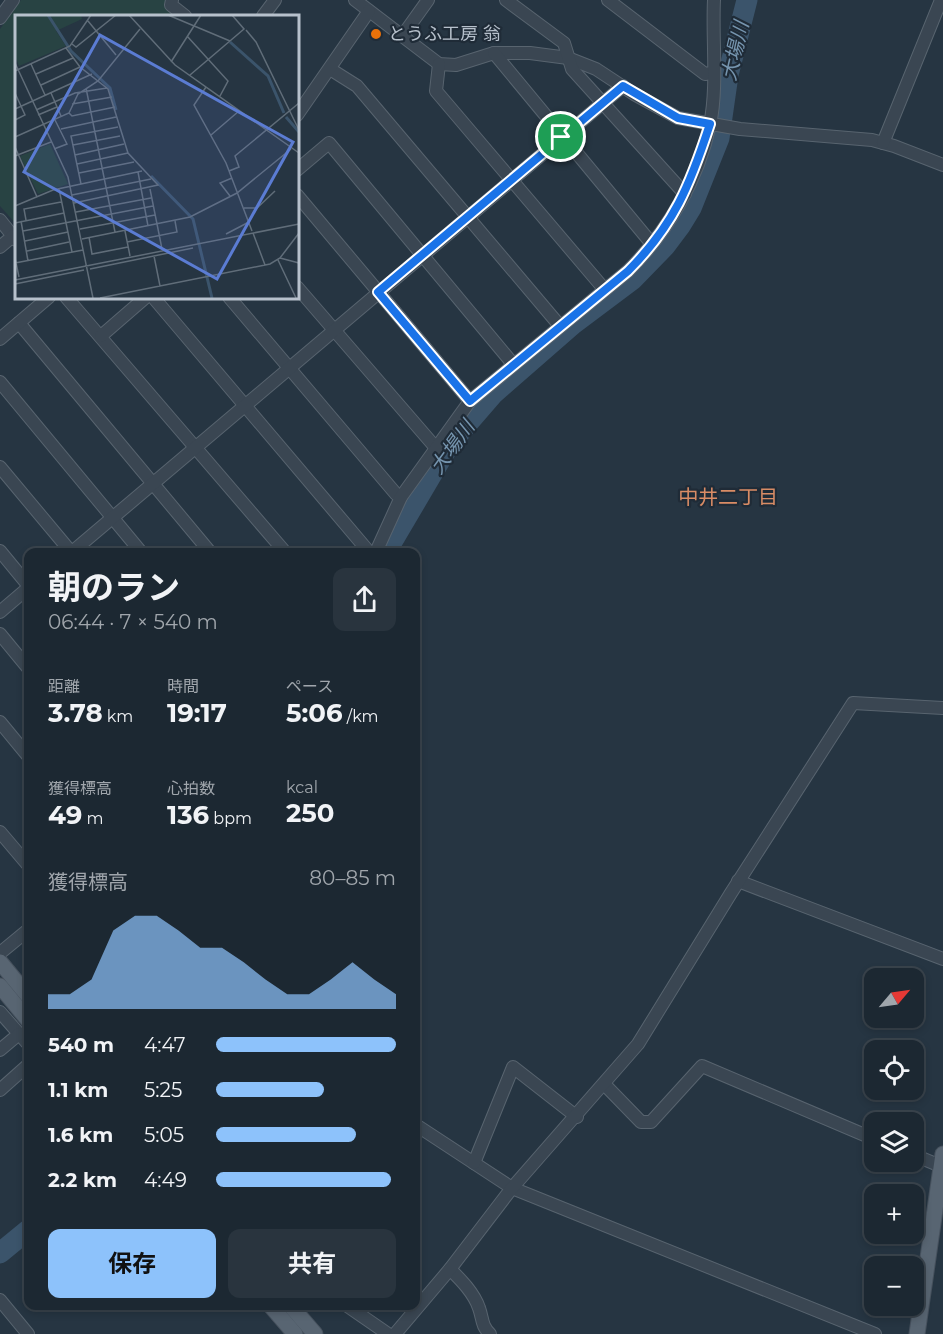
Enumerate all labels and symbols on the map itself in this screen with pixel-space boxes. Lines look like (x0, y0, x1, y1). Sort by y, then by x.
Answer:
inset map (15, 15, 298, 298)
water label: 大場川 (717, 17, 754, 83)
place label: とうふ工房 翁 (388, 23, 501, 45)
marker: とうふ工房 翁 (369, 27, 383, 41)
pin (535, 111, 586, 162)
water label: 大場川 (425, 414, 481, 478)
district label: 中井二丁目 (678, 485, 778, 509)
north arrow (864, 968, 924, 1028)

